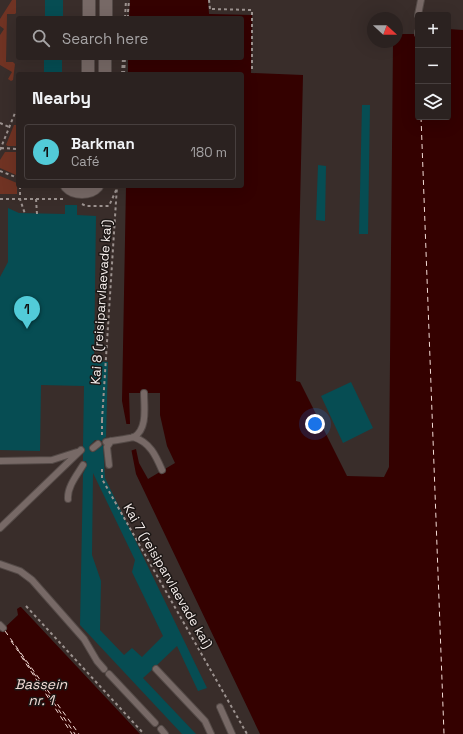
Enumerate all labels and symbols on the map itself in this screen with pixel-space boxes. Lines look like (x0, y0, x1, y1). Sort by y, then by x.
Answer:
north arrow (367, 12, 403, 48)
street label: Kai 8 (reisiparvlaevade kai) (87, 219, 115, 385)
pin: 1 (14, 296, 40, 329)
your location (305, 414, 325, 434)
street label: Kai 7 (reisiparvlaevade kai) (119, 500, 217, 652)
water label: Bassein nr. 1 (15, 675, 68, 709)

